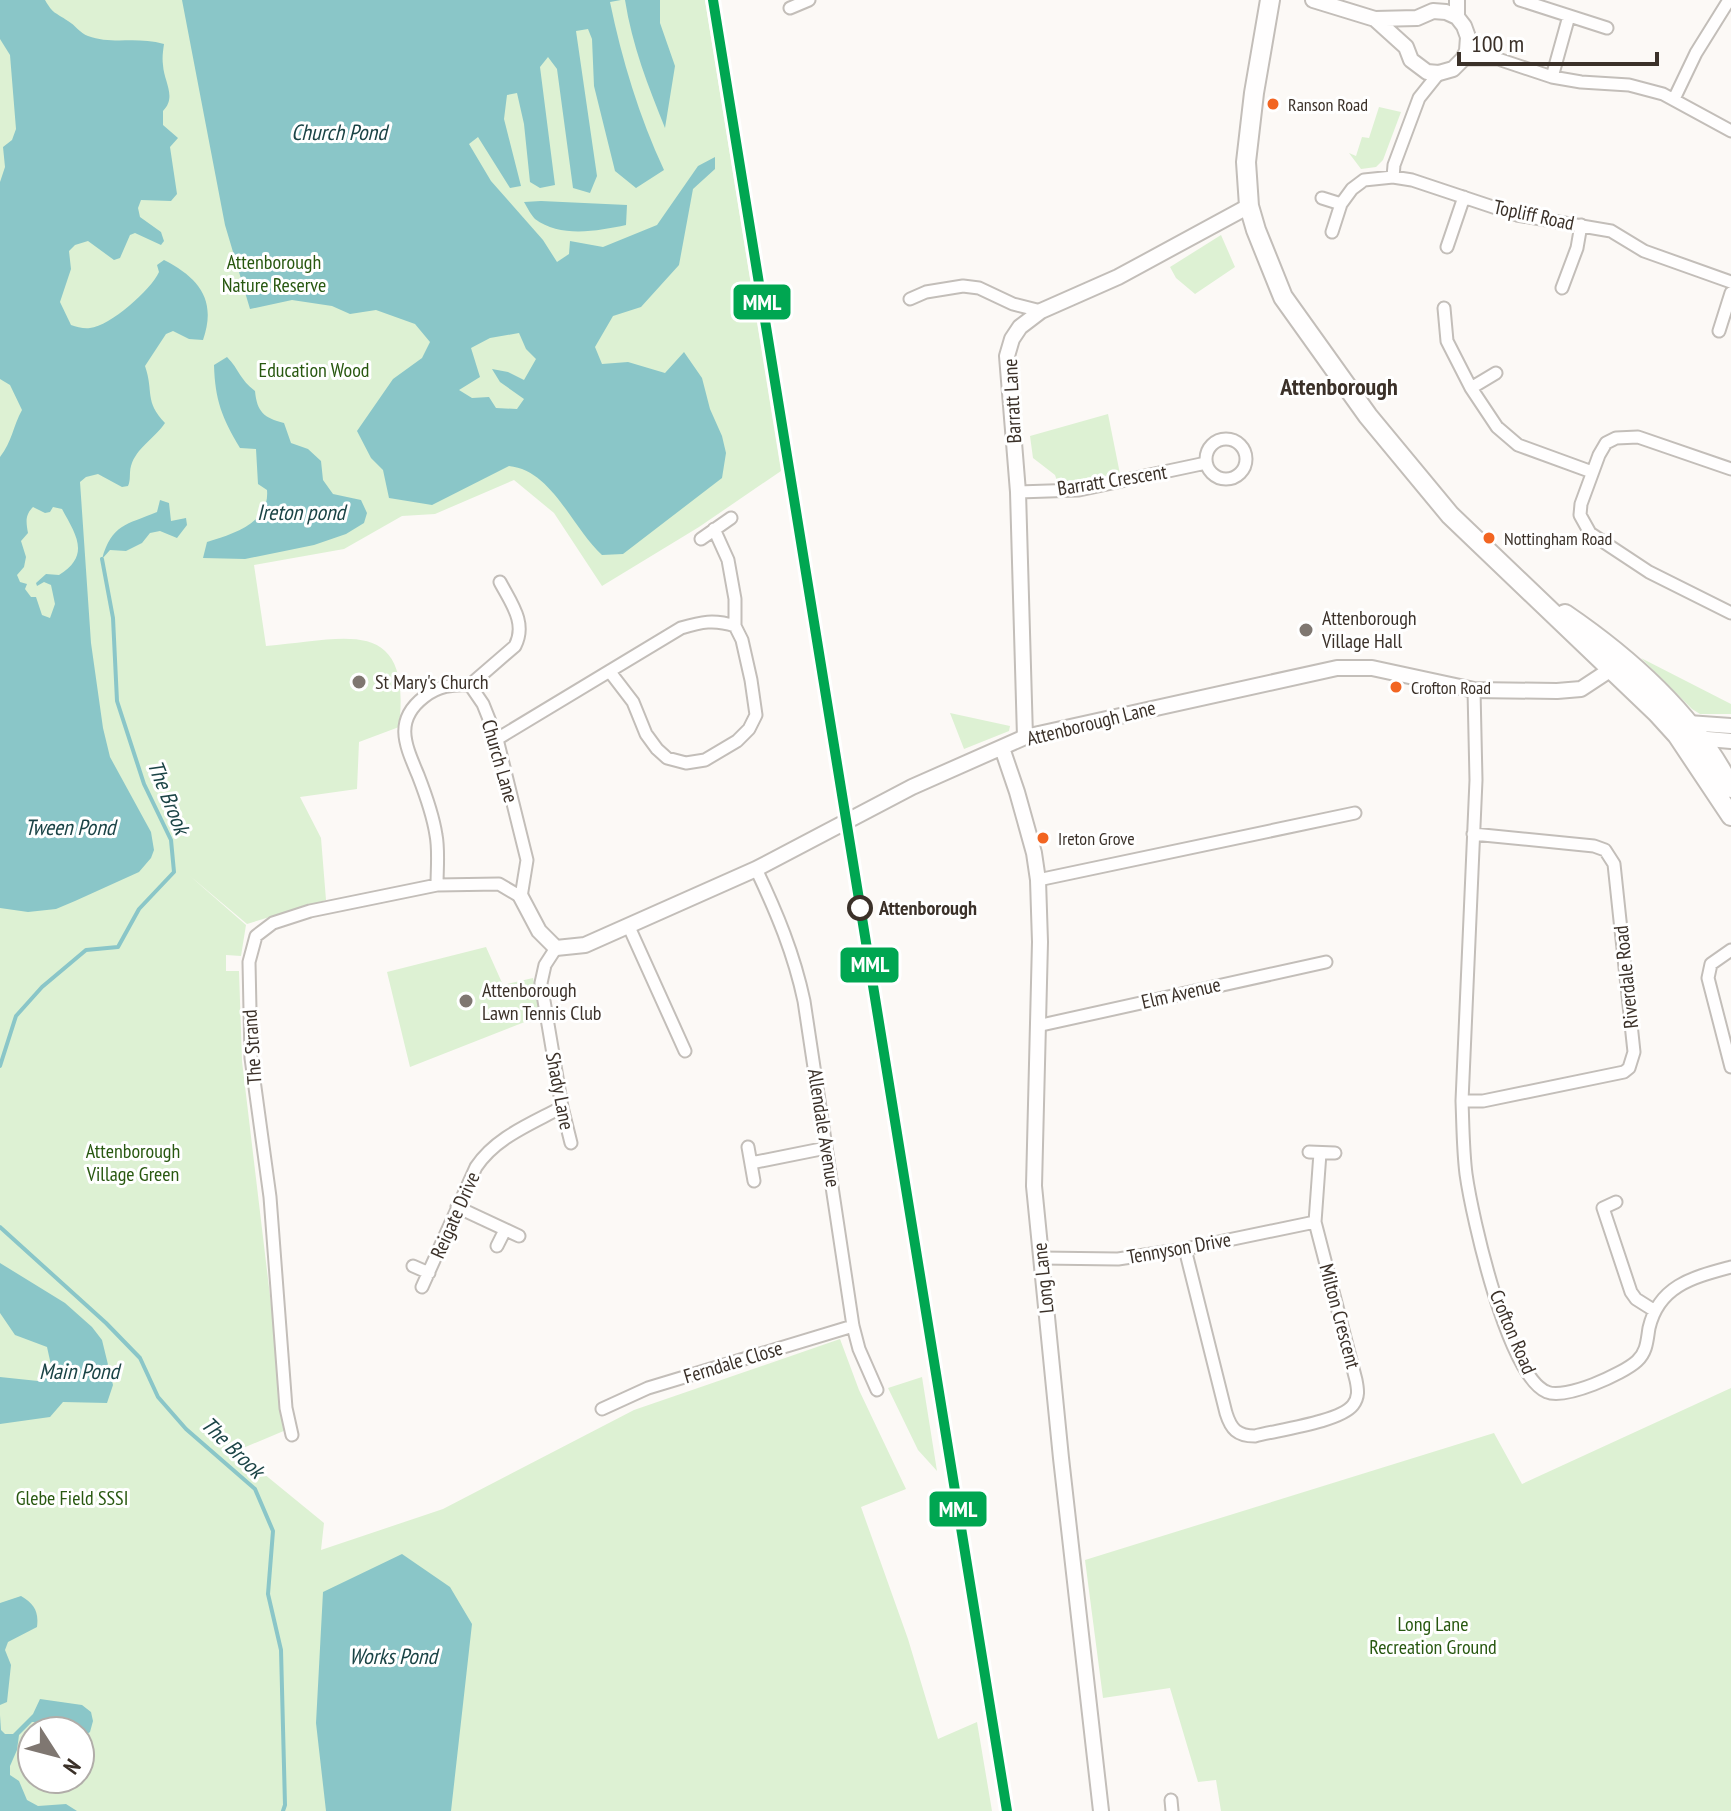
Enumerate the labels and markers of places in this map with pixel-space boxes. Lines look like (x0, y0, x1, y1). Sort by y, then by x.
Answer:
place label: Ranson Road (1288, 93, 1368, 116)
marker: Ranson Road (1265, 96, 1281, 112)
place label: Nottingham Road (1504, 527, 1612, 550)
marker: Nottingham Road (1481, 530, 1497, 546)
place label: Attenborough Village Hall (1321, 605, 1417, 654)
marker: Attenborough Village Hall (1297, 621, 1315, 639)
place label: St Mary's Church (375, 669, 489, 695)
marker: St Mary's Church (350, 673, 368, 691)
place label: Crofton Road (1411, 676, 1491, 699)
marker: Crofton Road (1388, 679, 1404, 695)
place label: Ireton Grove (1058, 827, 1135, 850)
marker: Ireton Grove (1035, 830, 1051, 846)
place label: Attenborough (878, 895, 977, 921)
marker: Attenborough (848, 896, 872, 920)
place label: Attenborough Lawn Tennis Club (482, 977, 602, 1026)
marker: Attenborough Lawn Tennis Club (457, 992, 475, 1010)

